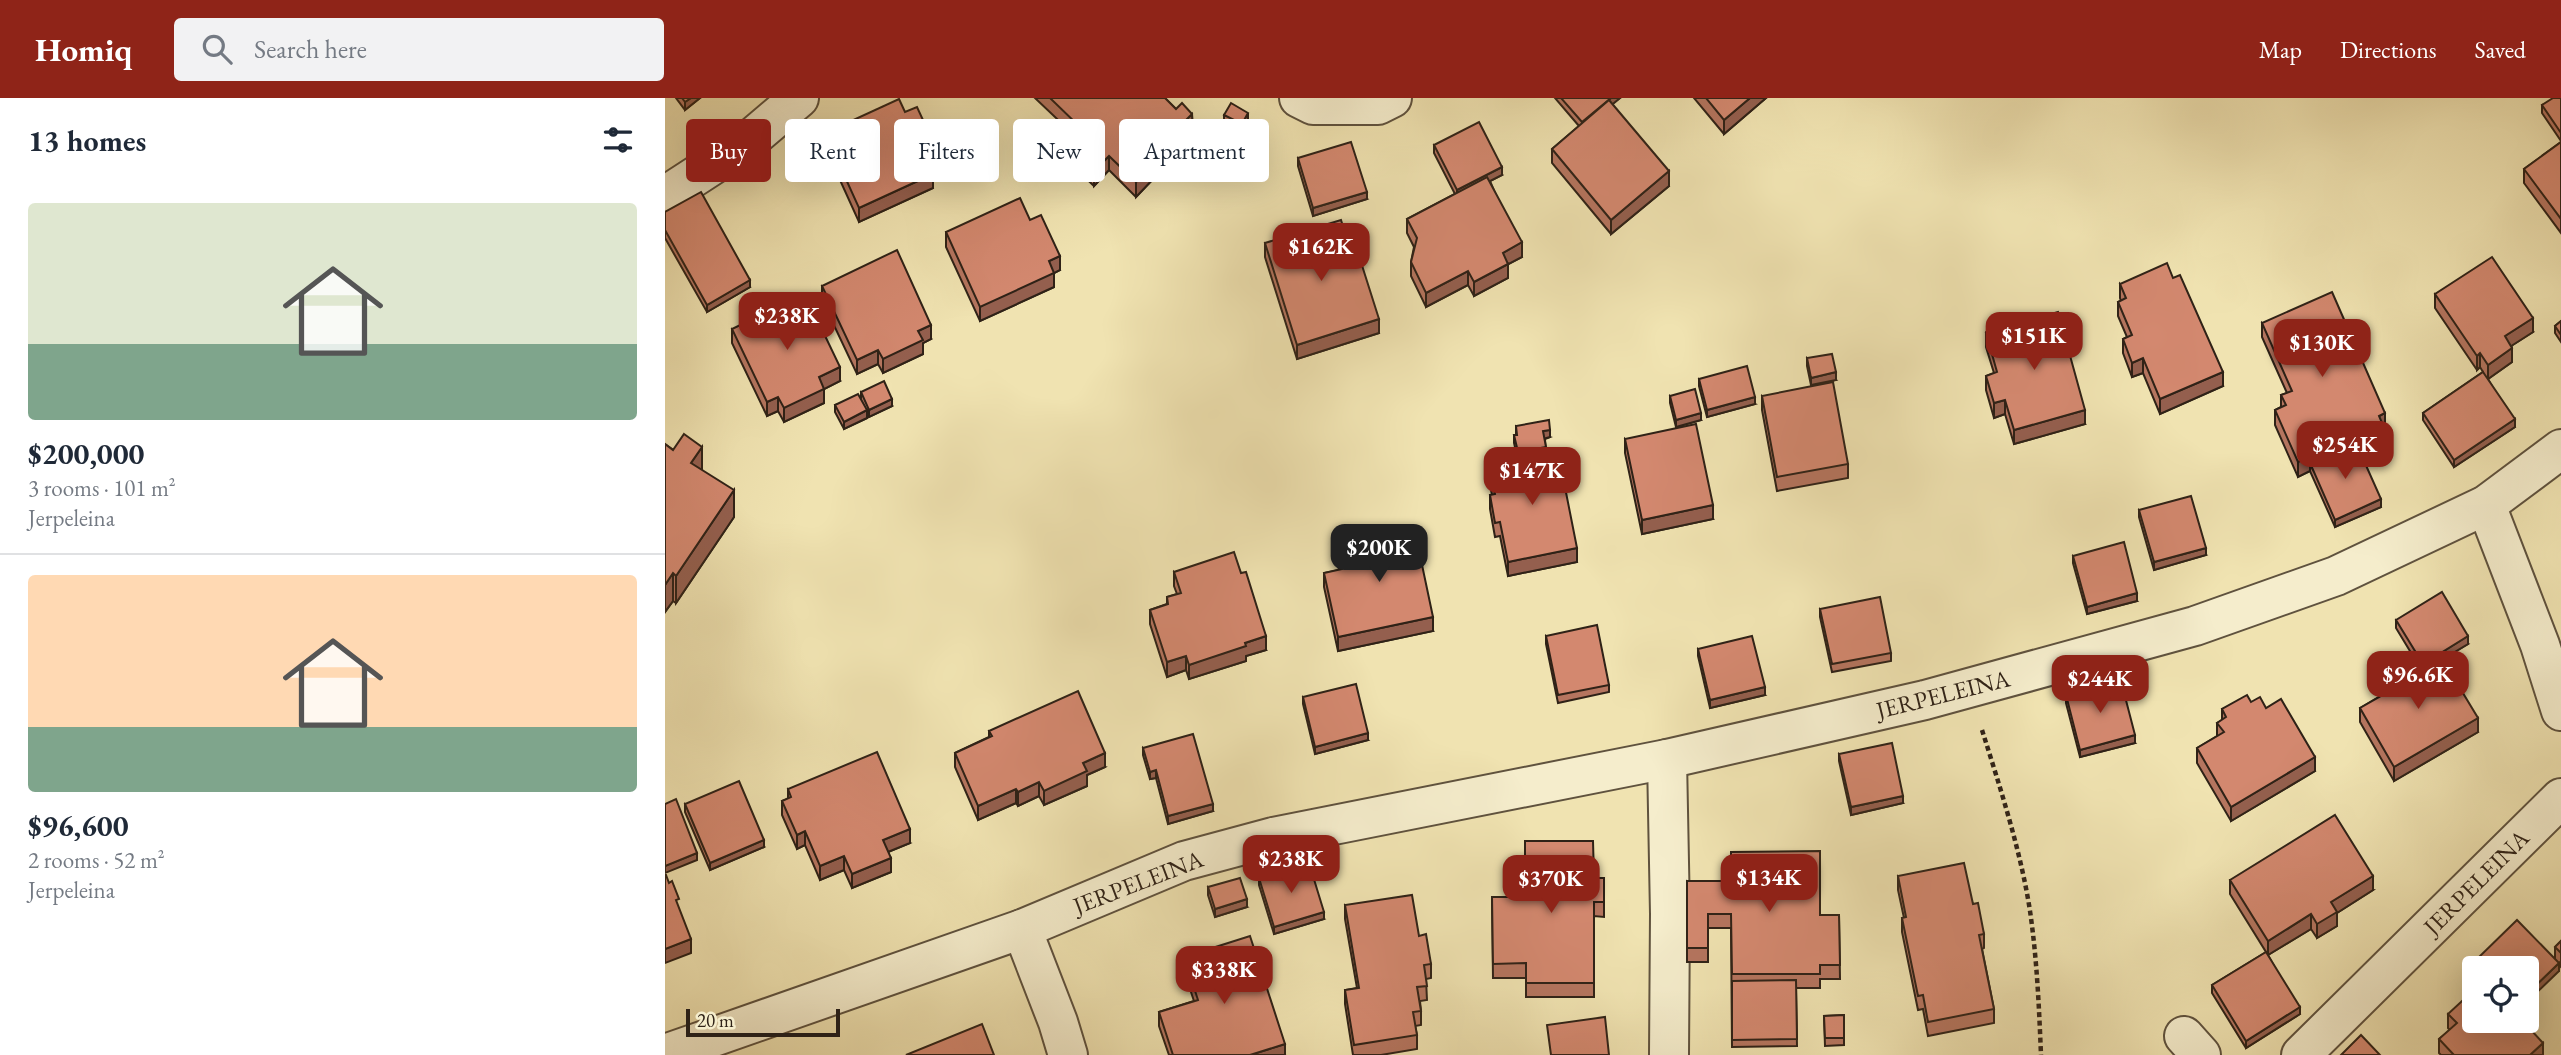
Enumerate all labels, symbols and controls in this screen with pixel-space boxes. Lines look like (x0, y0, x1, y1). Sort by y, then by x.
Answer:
search box (174, 18, 664, 81)
text: Homiq (35, 28, 132, 71)
icon: search (198, 30, 236, 68)
text: Search here (254, 32, 367, 66)
text: Map (2259, 34, 2302, 65)
text: Directions (2340, 34, 2437, 65)
text: Saved (2475, 34, 2526, 65)
chip: Buy (686, 119, 771, 182)
chip: Rent (785, 119, 880, 182)
chip: Filters (894, 119, 999, 182)
chip: New (1013, 119, 1105, 182)
chip: Apartment (1119, 119, 1269, 182)
text: 13 homes (28, 121, 146, 160)
icon: filters (599, 121, 637, 159)
pin: $162K (1272, 223, 1370, 283)
text: $162K (1289, 231, 1353, 261)
icon: home (270, 248, 396, 374)
pin: $238K (738, 292, 836, 352)
text: $238K (755, 300, 819, 330)
pin: $151K (1985, 313, 2083, 372)
text: $151K (2002, 320, 2066, 350)
pin: $130K (2273, 320, 2371, 379)
text: $130K (2290, 327, 2354, 357)
pin: $254K (2296, 422, 2394, 481)
text: $254K (2313, 429, 2377, 459)
text: $200,000 (28, 434, 144, 473)
pin: $147K (1483, 448, 1581, 507)
text: $147K (1500, 455, 1564, 485)
text: 3 rooms · 101 m² (28, 473, 176, 503)
text: Jerpeleina (28, 503, 115, 533)
pin: $200K (1330, 524, 1428, 584)
text: $200K (1347, 532, 1411, 562)
icon: home (270, 620, 396, 746)
pin: $96.6K (2361, 652, 2475, 711)
pin: $244K (2051, 656, 2149, 715)
text: $96.6K (2383, 659, 2453, 689)
street label: JERPELEINA (1871, 662, 2014, 726)
text: $244K (2068, 663, 2132, 693)
text: $96,600 (28, 806, 129, 845)
street label: JERPELEINA (2415, 822, 2536, 943)
pin: $238K (1242, 836, 1340, 895)
street label: JERPELEINA (1067, 843, 1208, 922)
text: $238K (1259, 843, 1323, 873)
text: 2 rooms · 52 m² (28, 845, 165, 875)
pin: $134K (1720, 854, 1818, 914)
pin: $370K (1502, 856, 1600, 915)
text: $134K (1737, 862, 1801, 892)
text: $370K (1519, 863, 1583, 893)
text: Jerpeleina (28, 875, 115, 905)
pin: $338K (1175, 946, 1273, 1006)
text: $338K (1192, 954, 1256, 984)
map controls (2462, 956, 2539, 1033)
button: locate (2462, 956, 2539, 1033)
scale bar (686, 1006, 840, 1038)
text: 20 m (697, 1008, 734, 1033)

